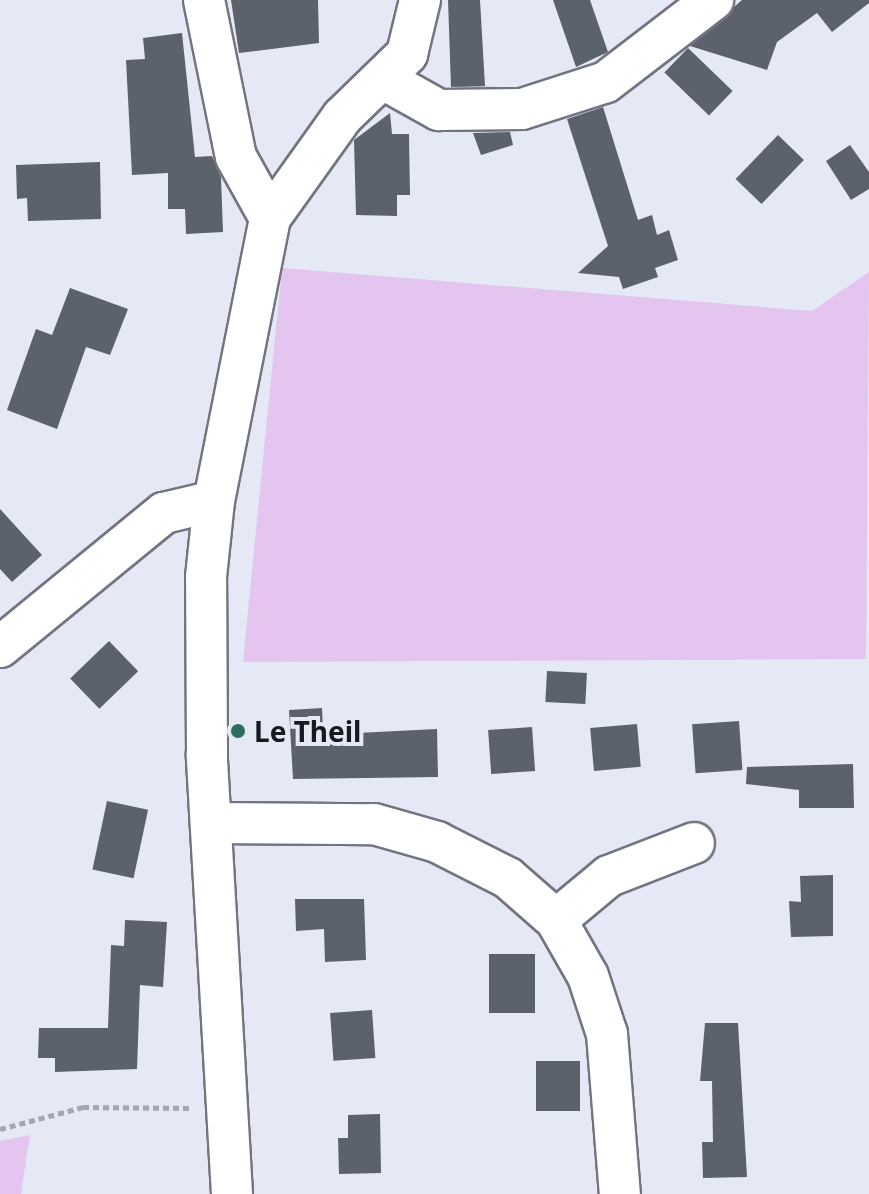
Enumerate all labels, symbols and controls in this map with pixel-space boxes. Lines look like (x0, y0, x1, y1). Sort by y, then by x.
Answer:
place label: Le Theil (254, 714, 361, 748)
marker: Le Theil (229, 722, 247, 740)

